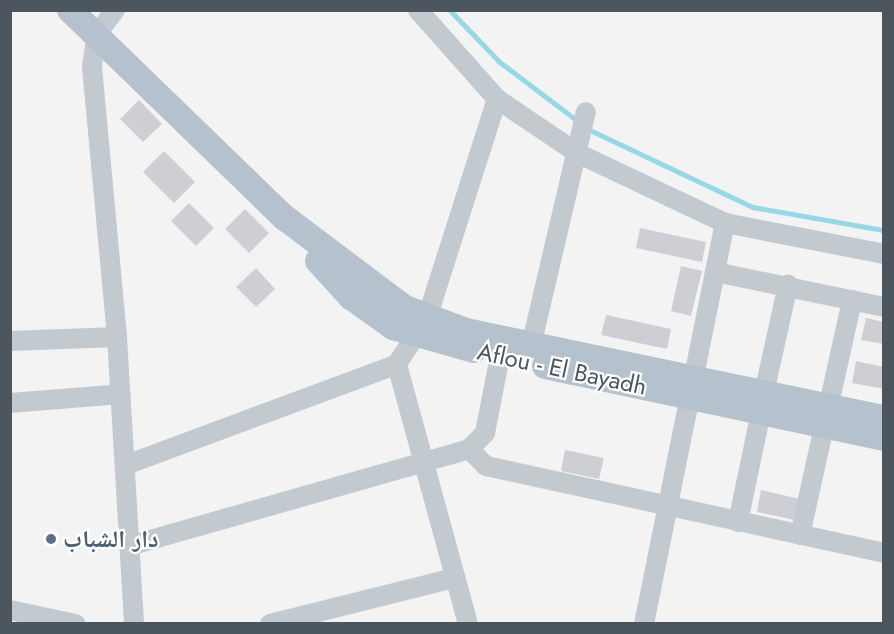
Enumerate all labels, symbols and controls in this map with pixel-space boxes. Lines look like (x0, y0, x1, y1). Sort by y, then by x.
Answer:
street label: Aflou - El Bayadh (475, 337, 649, 401)
place label: دار الشباب (63, 525, 159, 553)
marker: دار الشباب (44, 532, 58, 546)

